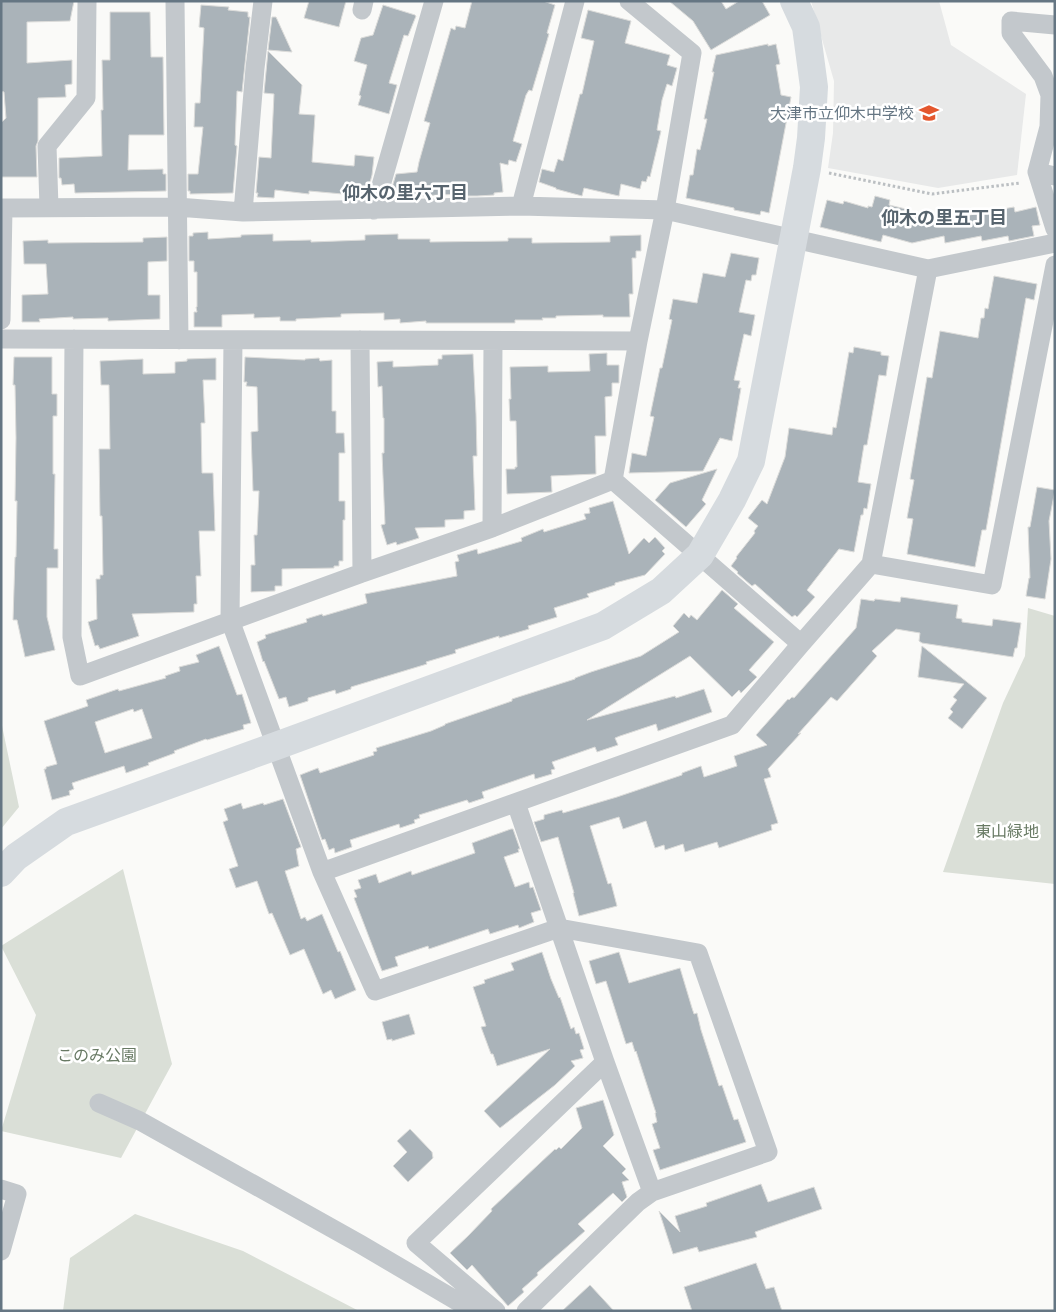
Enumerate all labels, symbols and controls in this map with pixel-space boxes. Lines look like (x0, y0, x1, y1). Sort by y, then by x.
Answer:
school or university icon: 大津市立仰木中学校 (918, 102, 940, 124)
place label: 大津市立仰木中学校 (770, 103, 914, 123)
district label: 仰木の里六丁目 (342, 181, 468, 204)
district label: 仰木の里五丁目 (881, 206, 1007, 229)
park label: 東山緑地 (975, 821, 1039, 841)
park label: このみ公園 (57, 1045, 137, 1065)

